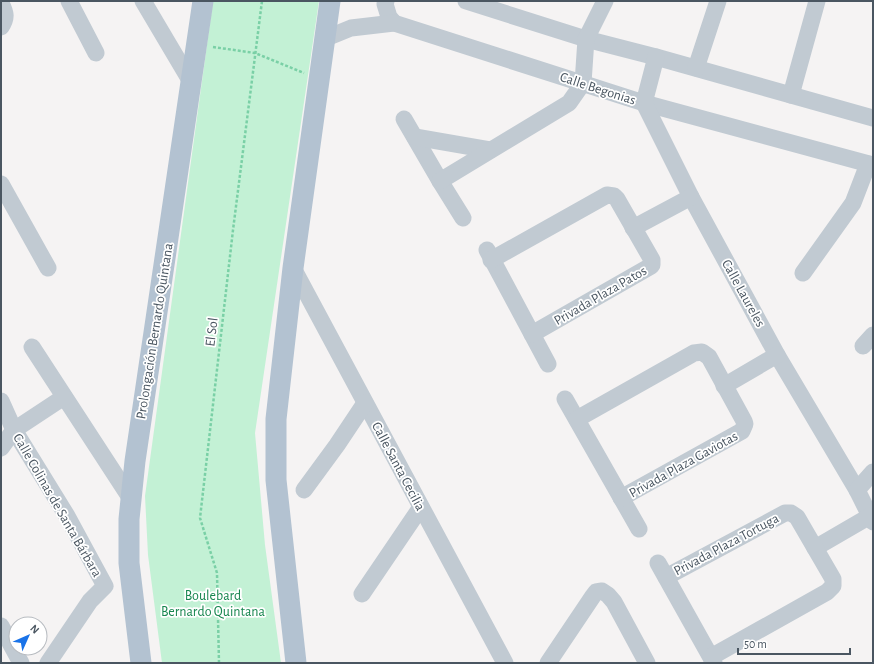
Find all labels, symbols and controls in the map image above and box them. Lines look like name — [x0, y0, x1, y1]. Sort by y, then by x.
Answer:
street label: Calle Begonias — [558, 70, 637, 108]
street label: Prolongación Bernardo Quintana — [134, 242, 176, 420]
street label: Calle Laureles — [719, 257, 767, 330]
street label: Privada Plaza Patos — [552, 264, 649, 328]
street label: El Sol — [203, 317, 221, 347]
street label: Calle Santa Cecilia — [369, 420, 428, 514]
street label: Privada Plaza Gaviotas — [627, 429, 740, 501]
street label: Calle Colinas de Santa Bárbara — [10, 431, 104, 580]
street label: Privada Plaza Tortuga — [672, 511, 782, 578]
park label: Boulebard Bernardo Quintana — [161, 589, 266, 619]
north arrow — [8, 616, 48, 656]
text: N — [28, 623, 41, 636]
scale bar — [738, 630, 850, 656]
text: 50 m — [744, 638, 767, 650]

